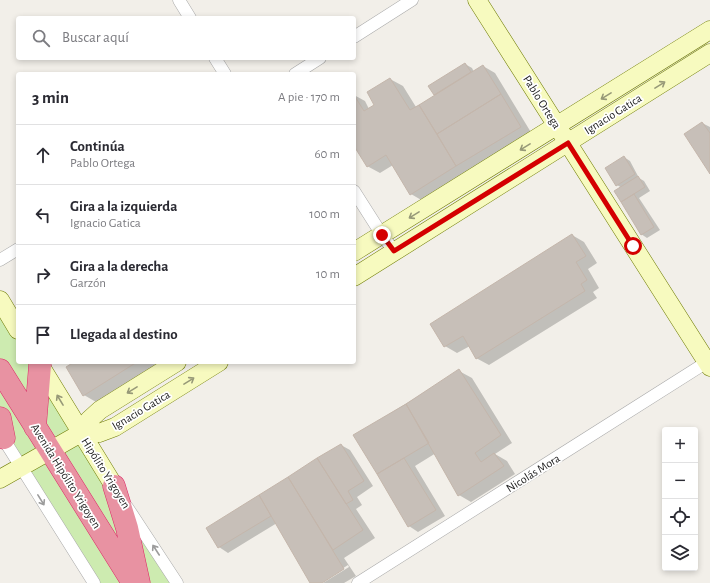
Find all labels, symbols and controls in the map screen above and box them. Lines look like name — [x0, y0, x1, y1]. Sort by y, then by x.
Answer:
search box — [16, 16, 356, 60]
icon: search — [30, 27, 52, 49]
text: Buscar aquí — [62, 30, 129, 45]
street label: Pablo Ortega — [521, 73, 563, 131]
one-way arrow — [654, 81, 665, 89]
text: 3 min — [32, 89, 69, 106]
text: A pie · 170 m — [278, 91, 340, 104]
street label: Ignacio Gatica — [582, 91, 644, 136]
one-way arrow — [600, 93, 612, 101]
text: Continúa — [70, 139, 125, 154]
icon: ahead — [32, 144, 54, 166]
one-way arrow — [519, 144, 531, 152]
text: 60 m — [314, 148, 340, 161]
text: Pablo Ortega — [70, 157, 135, 170]
text: Gira a la izquierda — [70, 199, 177, 214]
icon: left — [32, 204, 54, 226]
text: 100 m — [309, 208, 340, 221]
one-way arrow — [408, 212, 420, 220]
text: Ignacio Gatica — [70, 217, 141, 230]
route end — [373, 226, 391, 244]
route start — [624, 237, 642, 255]
text: Gira a la derecha — [70, 259, 169, 274]
icon: right — [32, 264, 54, 286]
text: 10 m — [316, 268, 340, 281]
text: Garzón — [70, 277, 106, 290]
icon: arrive — [32, 324, 54, 346]
text: Llegada al destino — [70, 327, 178, 342]
one-way arrow — [183, 376, 195, 384]
one-way arrow — [127, 386, 138, 394]
street label: Ignacio Gatica — [110, 388, 172, 432]
one-way arrow — [56, 394, 64, 406]
street label: Avenida Hipólito Yrigoyen — [28, 421, 103, 531]
map controls — [662, 427, 698, 571]
button: + — [662, 427, 698, 463]
street label: Hipólito Yrigoyen — [79, 435, 133, 511]
street label: Nicolás Mora — [504, 452, 562, 494]
button: − — [662, 463, 698, 499]
one-way arrow — [38, 494, 46, 506]
button: locate — [662, 499, 698, 535]
button: layers — [662, 535, 698, 571]
one-way arrow — [151, 545, 160, 556]

